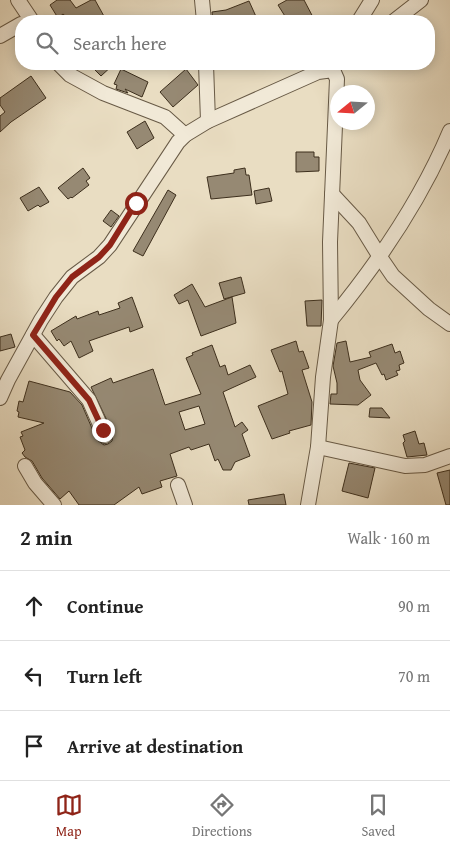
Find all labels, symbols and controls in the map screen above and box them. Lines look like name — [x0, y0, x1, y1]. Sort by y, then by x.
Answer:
search box — [15, 15, 435, 70]
icon: search — [33, 29, 61, 57]
text: Search here — [73, 29, 167, 57]
north arrow — [330, 85, 375, 130]
route start — [125, 192, 148, 215]
route end — [92, 419, 115, 442]
text: 2 min — [20, 522, 72, 553]
text: Walk · 160 m — [347, 526, 430, 550]
icon: ahead — [20, 592, 48, 620]
text: Continue — [67, 592, 144, 620]
text: 90 m — [398, 594, 430, 618]
icon: left — [20, 662, 48, 690]
text: Turn left — [67, 662, 142, 690]
text: 70 m — [398, 664, 430, 688]
icon: arrive — [20, 732, 48, 760]
text: Arrive at destination — [67, 732, 243, 760]
tab: Map — [55, 791, 83, 841]
tab: Directions — [192, 791, 252, 841]
tab: Saved — [361, 791, 395, 841]

